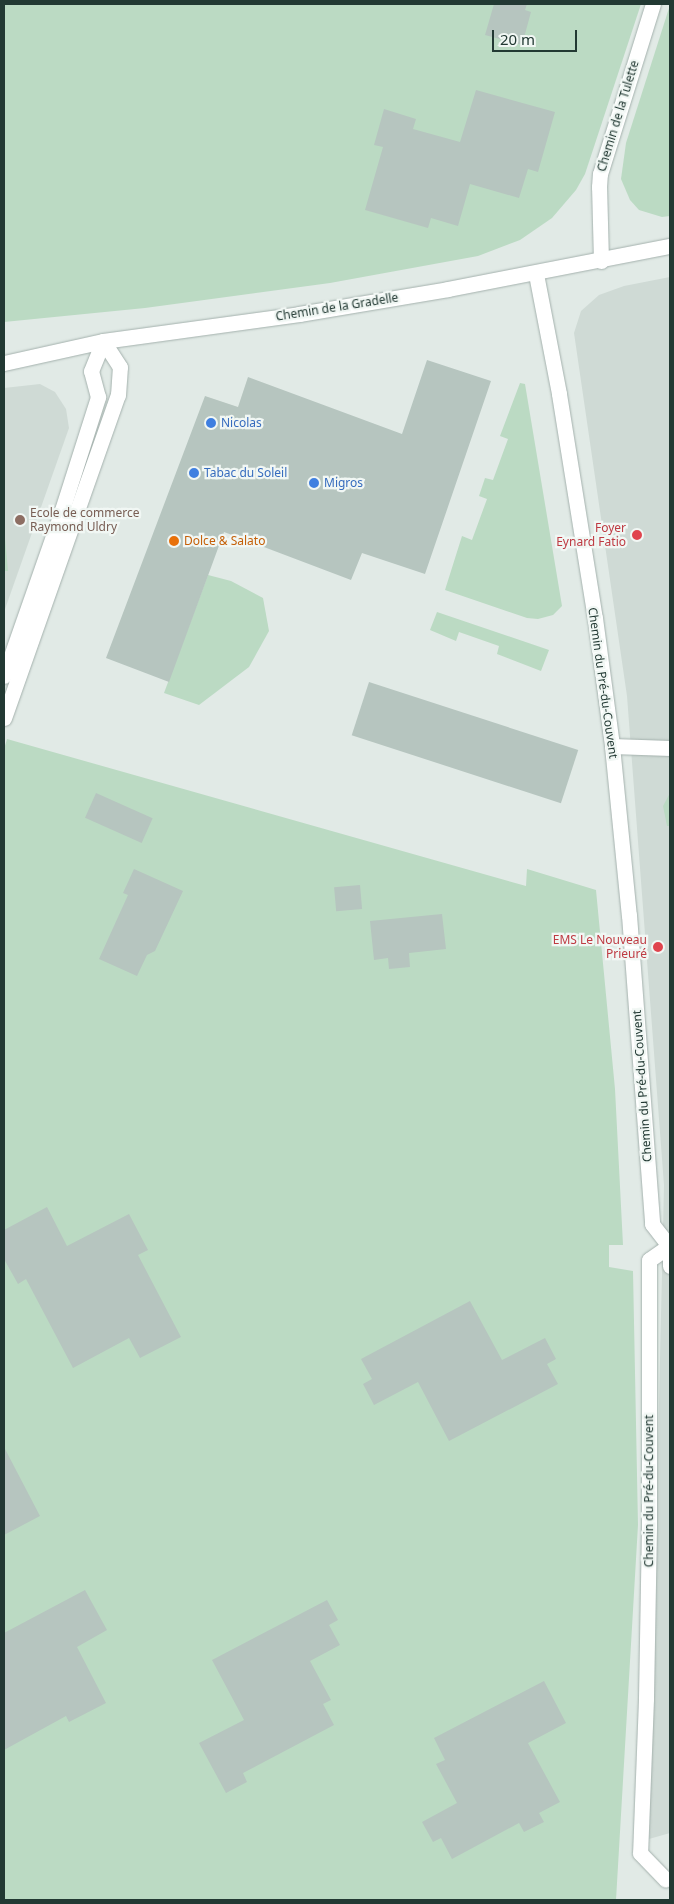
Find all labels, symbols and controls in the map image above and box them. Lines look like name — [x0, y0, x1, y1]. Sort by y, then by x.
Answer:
scale bar — [494, 20, 579, 52]
text: 20 m — [500, 29, 535, 49]
street label: Chemin de la Tulette — [594, 59, 642, 173]
street label: Chemin de la Gradelle — [275, 290, 399, 324]
place label: Nicolas — [221, 416, 262, 430]
marker: Nicolas — [205, 417, 217, 429]
place label: Tabac du Soleil — [204, 466, 287, 480]
marker: Tabac du Soleil — [188, 467, 200, 479]
place label: Migros — [324, 476, 363, 490]
marker: Migros — [308, 477, 320, 489]
place label: Ecole de commerce Raymond Uldry — [30, 506, 139, 534]
marker: Ecole de commerce Raymond Uldry — [14, 514, 26, 526]
place label: Foyer Eynard Fatio — [556, 521, 626, 549]
marker: Foyer Eynard Fatio — [630, 528, 644, 542]
place label: Dolce & Salato — [184, 534, 265, 548]
marker: Dolce & Salato — [168, 535, 180, 547]
street label: Chemin du Pré-du-Couvent — [585, 606, 621, 760]
place label: EMS Le Nouveau Prieuré — [553, 933, 647, 961]
marker: EMS Le Nouveau Prieuré — [651, 940, 665, 954]
street label: Chemin du Pré-du-Couvent — [629, 1009, 655, 1163]
street label: Chemin du Pré-du-Couvent — [642, 1415, 656, 1567]

